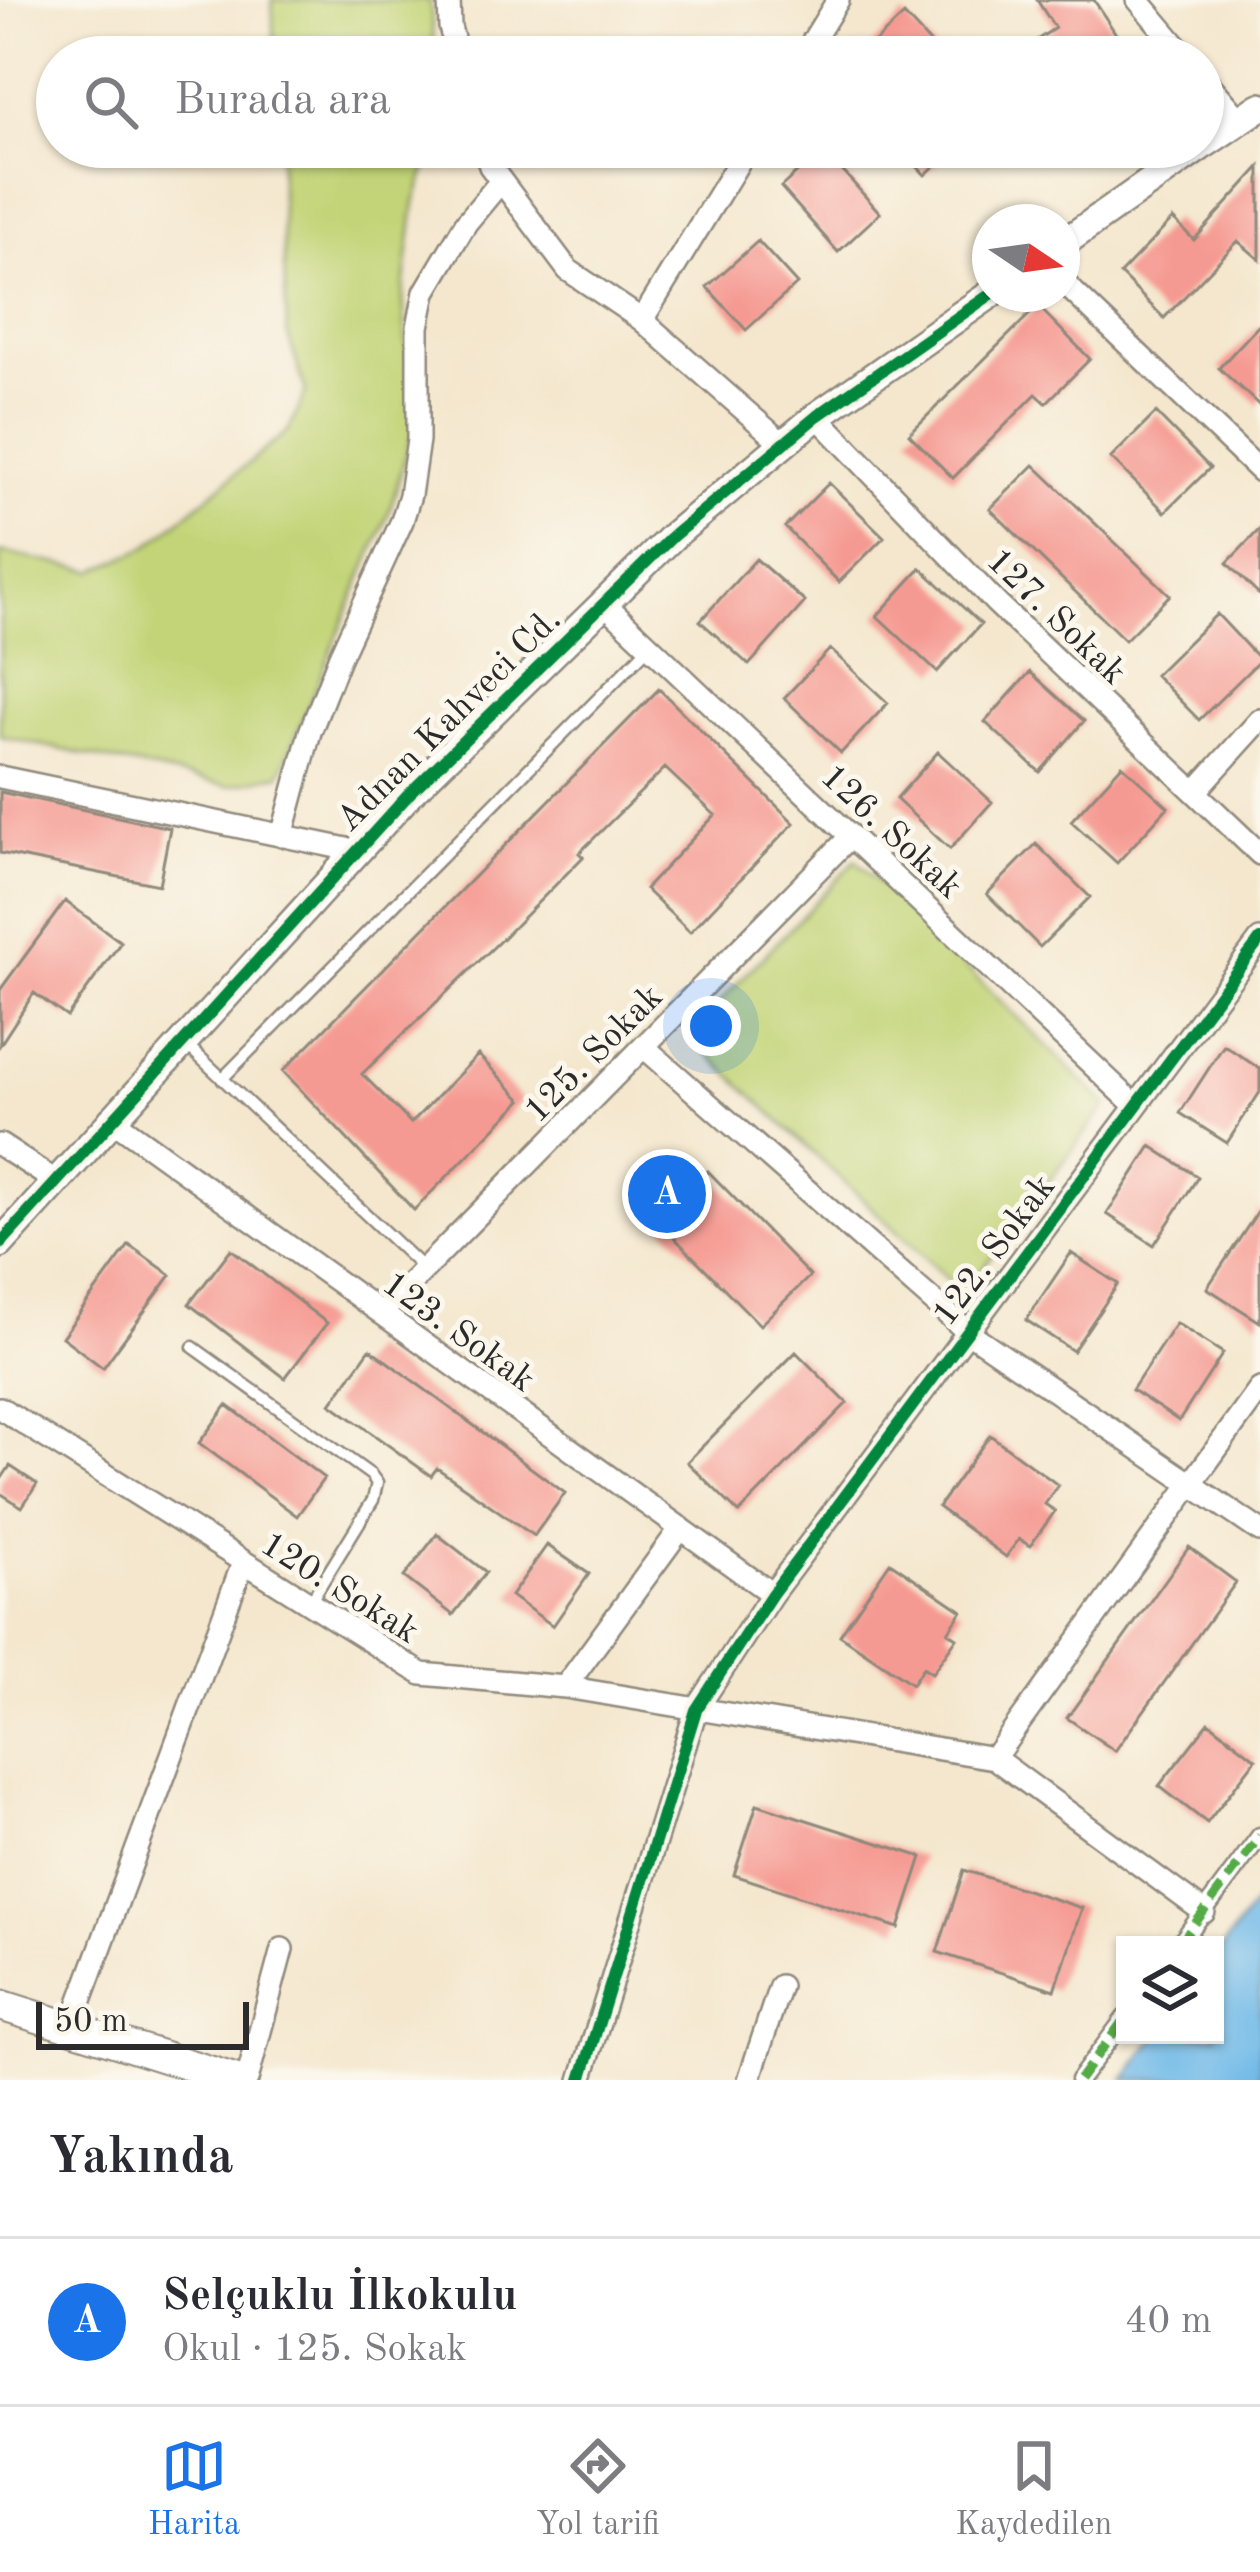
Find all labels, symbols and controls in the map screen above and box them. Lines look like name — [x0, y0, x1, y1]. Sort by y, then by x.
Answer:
search box — [36, 36, 1224, 168]
icon: search — [78, 69, 144, 135]
text: Burada ara — [174, 79, 391, 124]
north arrow — [972, 204, 1080, 312]
street label: 127. Sokak — [979, 543, 1132, 693]
street label: Adnan Kahveci Cd. — [331, 602, 569, 840]
street label: 126. Sokak — [813, 759, 968, 907]
street label: 125. Sokak — [519, 979, 671, 1131]
your location — [681, 996, 741, 1056]
pin: A — [628, 1149, 706, 1239]
street label: 122. Sokak — [927, 1169, 1063, 1333]
street label: 123. Sokak — [375, 1266, 540, 1400]
street label: 120. Sokak — [254, 1527, 424, 1652]
map controls — [1116, 1936, 1224, 2044]
button: layers — [1116, 1936, 1224, 2044]
scale bar — [36, 1996, 249, 2049]
text: 50 m — [54, 2006, 128, 2039]
text: Yakında — [48, 2133, 234, 2184]
text: Selçuklu İlkokulu — [162, 2275, 517, 2320]
text: A — [72, 2302, 102, 2341]
text: 40 m — [1125, 2302, 1212, 2341]
text: Okul · 125. Sokak — [162, 2330, 467, 2369]
tab: Harita — [148, 2433, 240, 2546]
tab: Yol tarifi — [536, 2433, 660, 2546]
tab: Kaydedilen — [955, 2433, 1112, 2546]

